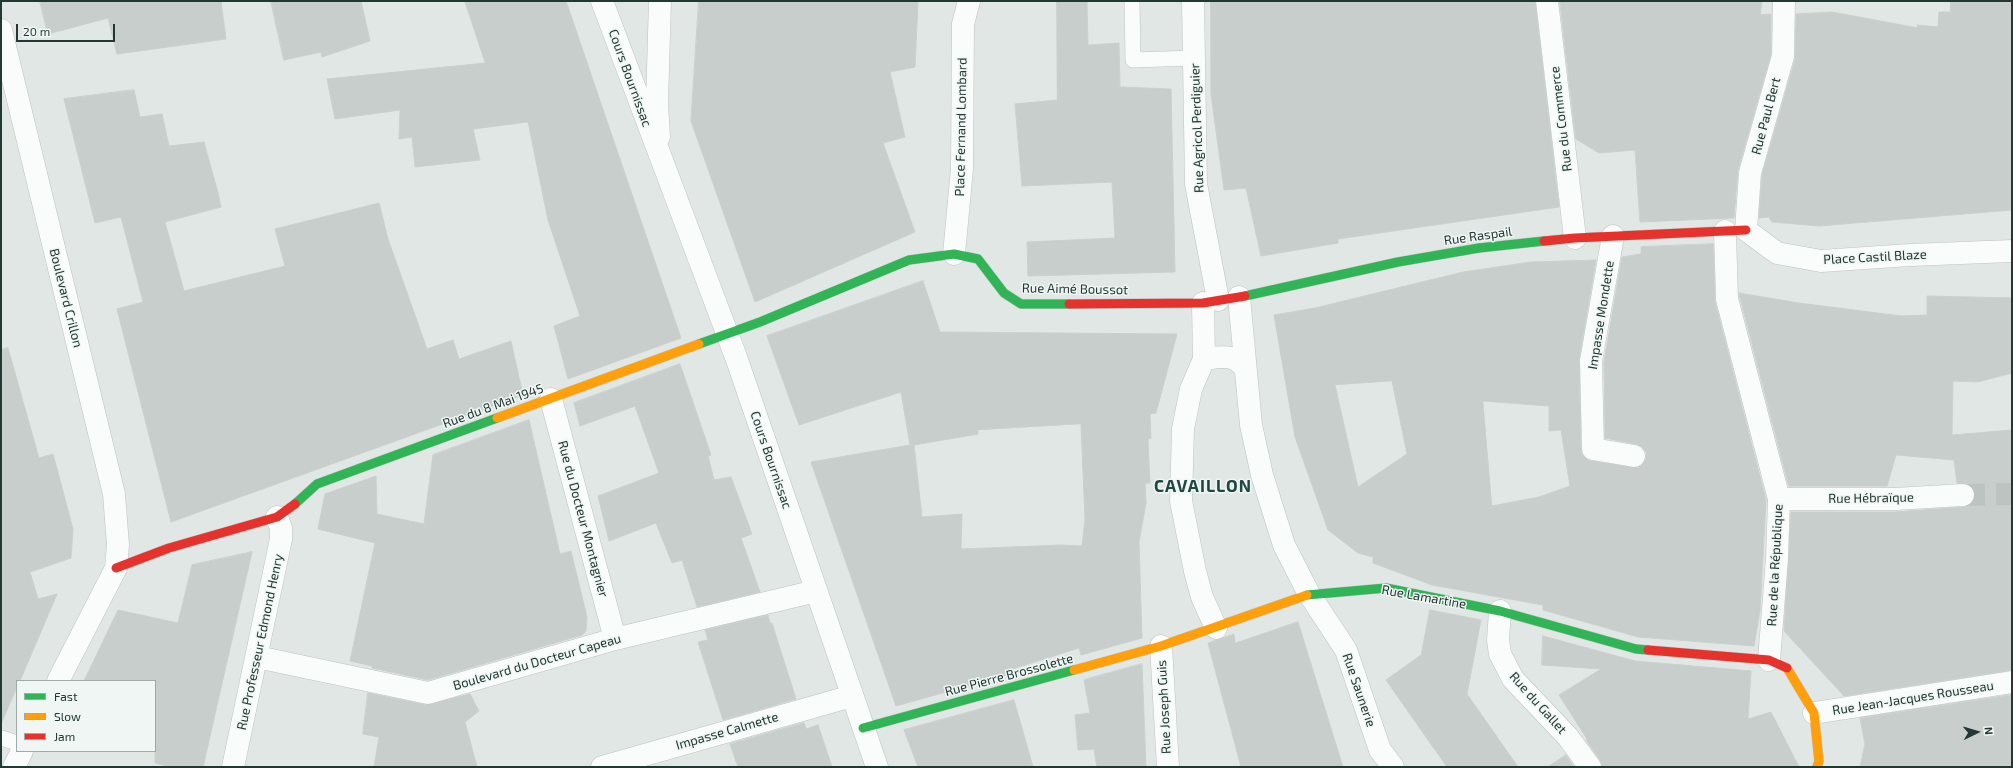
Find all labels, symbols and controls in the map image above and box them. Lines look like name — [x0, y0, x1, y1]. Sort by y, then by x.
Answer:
scale bar — [18, 16, 117, 42]
text: 20 m — [23, 24, 50, 38]
street label: Cours Bournissac — [605, 27, 655, 129]
street label: Place Fernand Lombard — [952, 57, 970, 197]
street label: Rue Agricol Perdiguier — [1187, 63, 1207, 193]
street label: Rue du Commerce — [1547, 65, 1575, 173]
street label: Rue Paul Bert — [1748, 76, 1784, 156]
street label: Rue Raspail — [1443, 223, 1513, 249]
street label: Boulevard Crillon — [46, 247, 86, 349]
street label: Place Castil Blaze — [1823, 247, 1927, 267]
street label: Impasse Mondette — [1585, 259, 1617, 371]
street label: Rue Aimé Boussot — [1022, 280, 1128, 298]
street label: Rue du 8 Mai 1945 — [440, 381, 546, 431]
street label: Cours Bournissac — [747, 409, 795, 511]
street label: Rue du Docteur Montagnier — [555, 439, 611, 599]
district label: CAVAILLON — [1154, 476, 1252, 496]
street label: Rue Hébraïque — [1828, 489, 1914, 507]
street label: Rue de la République — [1764, 503, 1786, 627]
street label: Rue Professeur Edmond Henry — [234, 553, 286, 731]
street label: Rue Lamartine — [1380, 582, 1468, 612]
street label: Boulevard du Docteur Capeau — [451, 630, 623, 694]
street label: Rue Pierre Brossolette — [943, 650, 1075, 700]
street label: Rue Saunerie — [1339, 651, 1379, 729]
street label: Rue Joseph Guis — [1154, 660, 1174, 754]
street label: Rue du Gallet — [1506, 669, 1570, 737]
street label: Rue Jean-Jacques Rousseau — [1831, 678, 1995, 718]
legend — [16, 680, 156, 752]
text: Fast — [54, 689, 77, 703]
text: Slow — [54, 709, 81, 723]
street label: Impasse Calmette — [674, 709, 780, 753]
north arrow — [1957, 712, 1997, 752]
text: N — [1983, 726, 1996, 735]
text: Jam — [54, 729, 75, 743]

